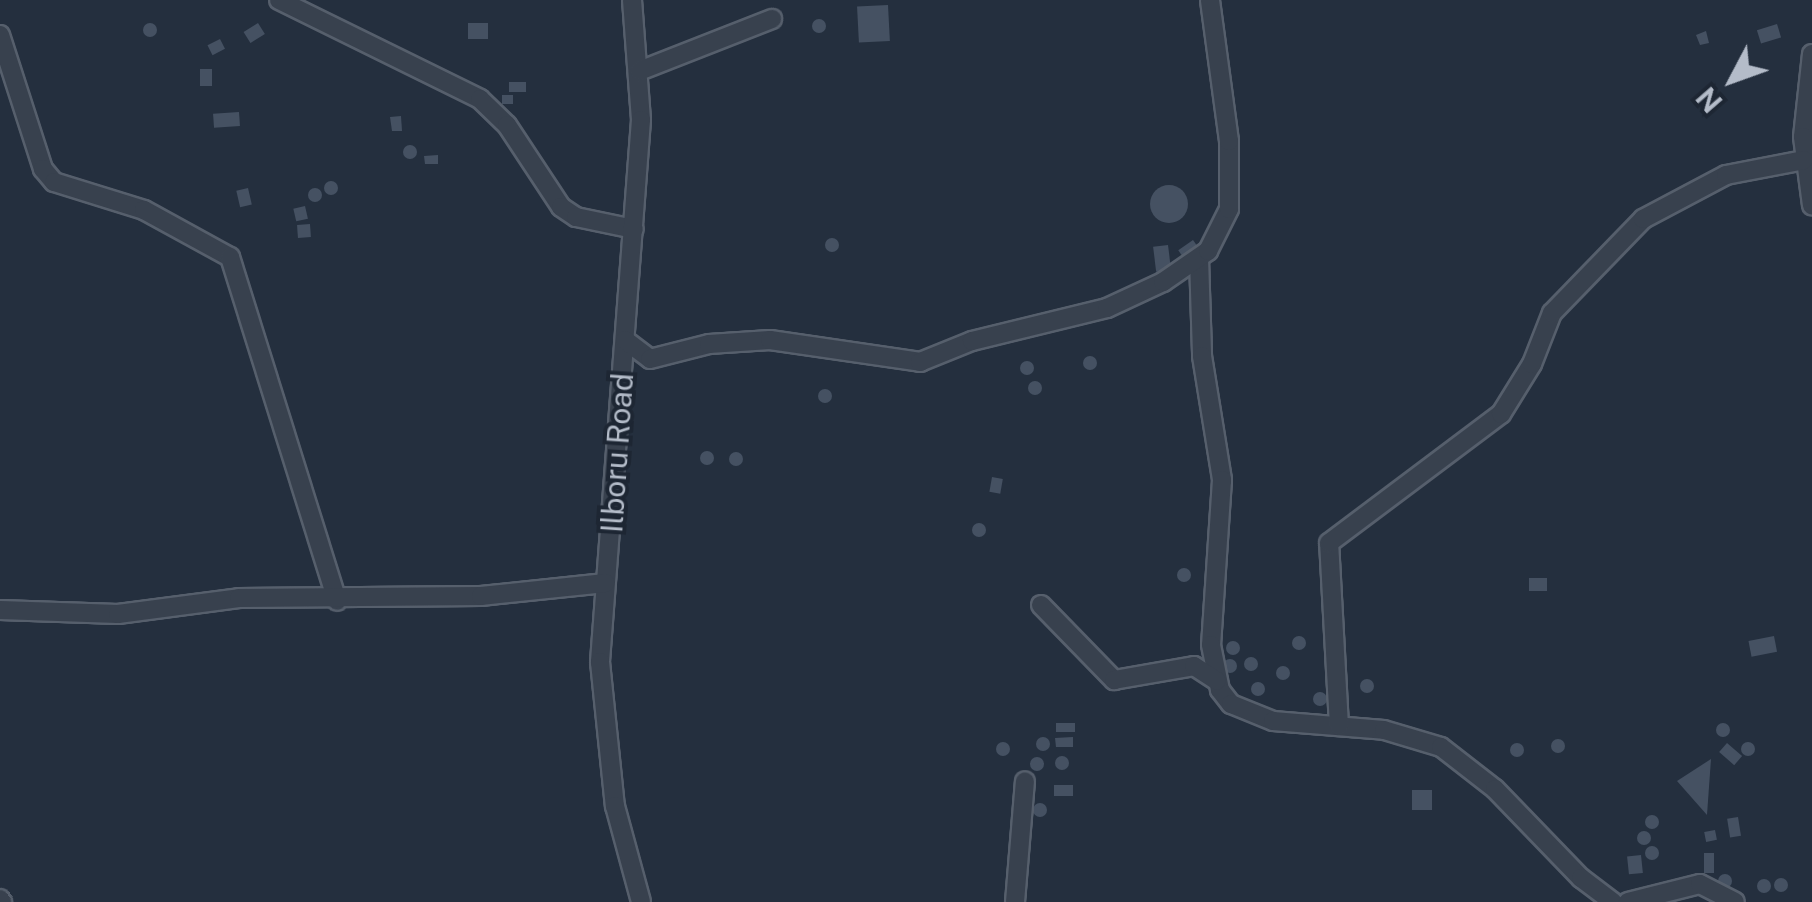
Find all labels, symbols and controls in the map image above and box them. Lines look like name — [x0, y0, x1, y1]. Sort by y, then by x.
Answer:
north arrow — [1682, 30, 1782, 130]
text: N — [1689, 81, 1729, 119]
street label: Ilboru Road — [593, 372, 641, 534]

